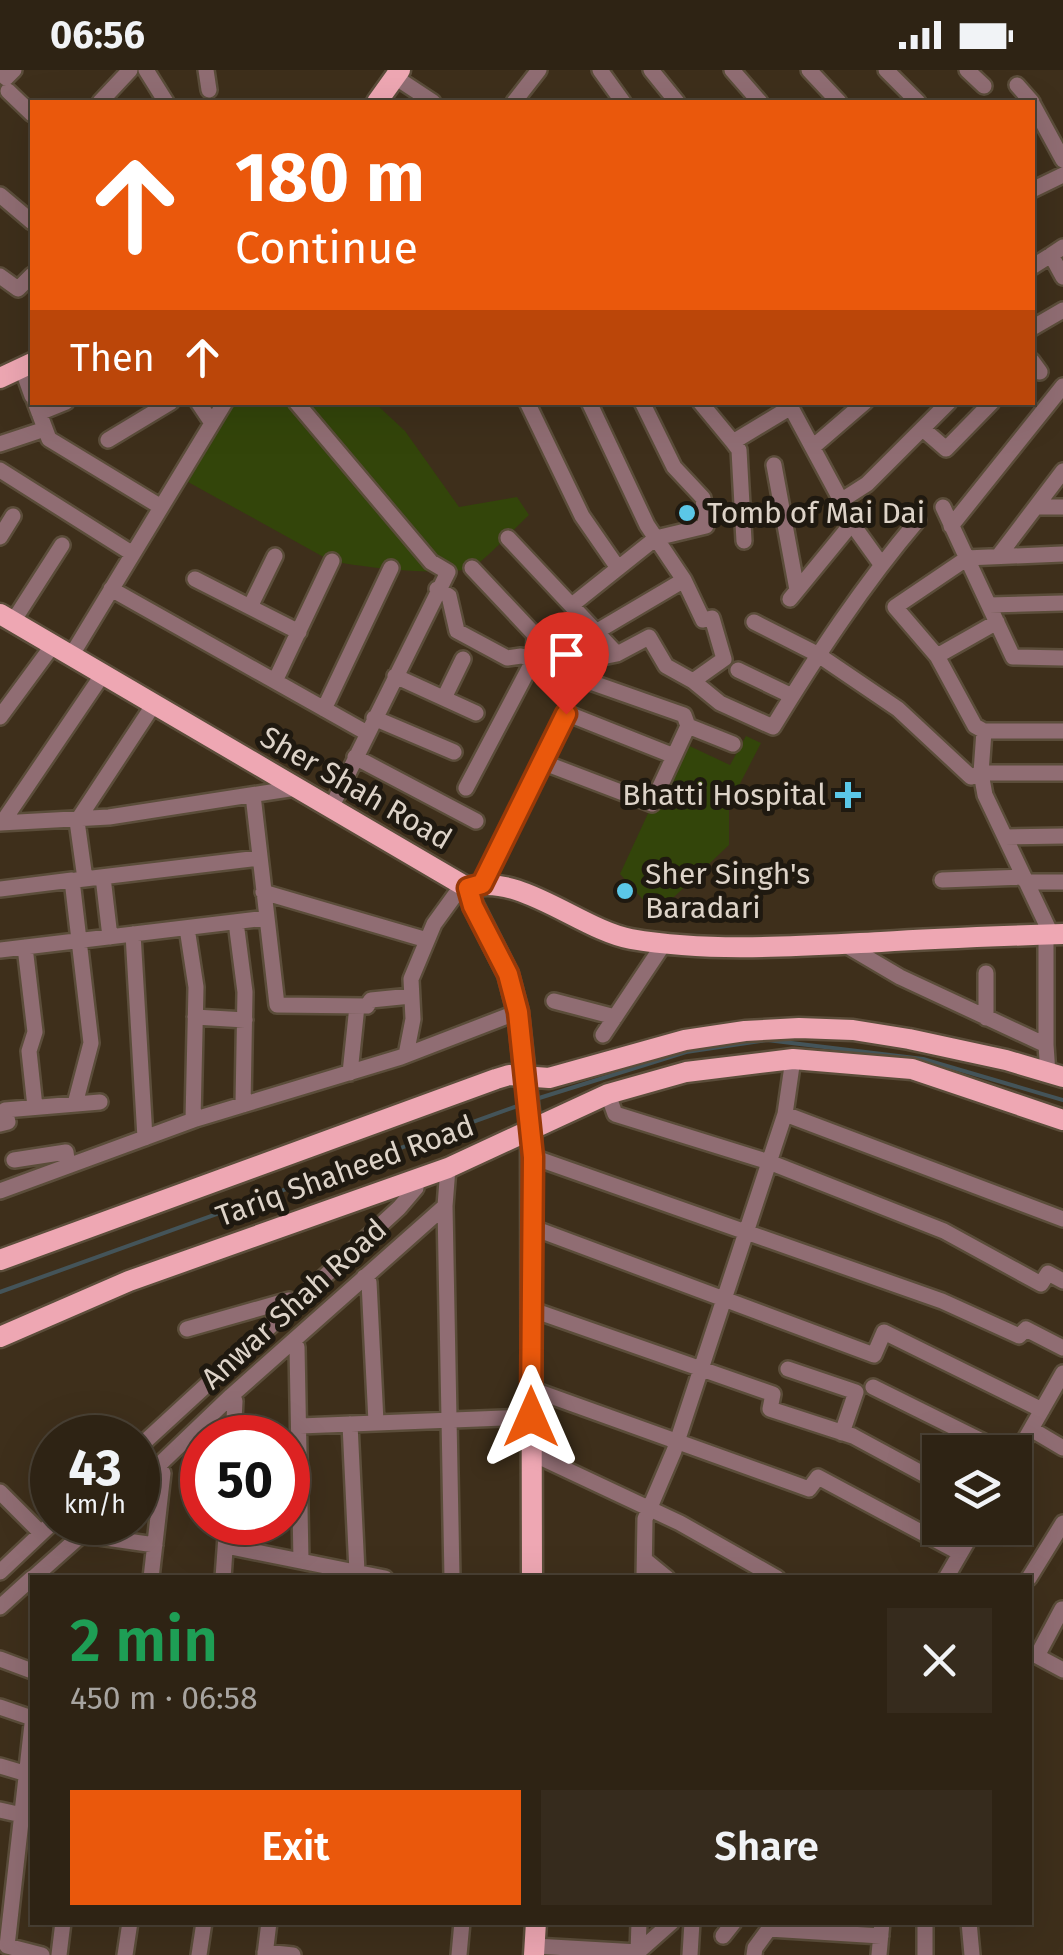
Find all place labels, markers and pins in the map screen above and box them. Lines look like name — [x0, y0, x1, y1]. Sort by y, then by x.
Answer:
place label: Tomb of Mai Dai — [707, 495, 925, 531]
marker: Tomb of Mai Dai — [676, 502, 698, 524]
pin — [524, 612, 609, 715]
place label: Bhatti Hospital — [622, 777, 826, 813]
marker: Bhatti Hospital — [835, 782, 861, 808]
place label: Sher Singh's Baradari — [645, 856, 810, 926]
marker: Sher Singh's Baradari — [614, 880, 636, 902]

